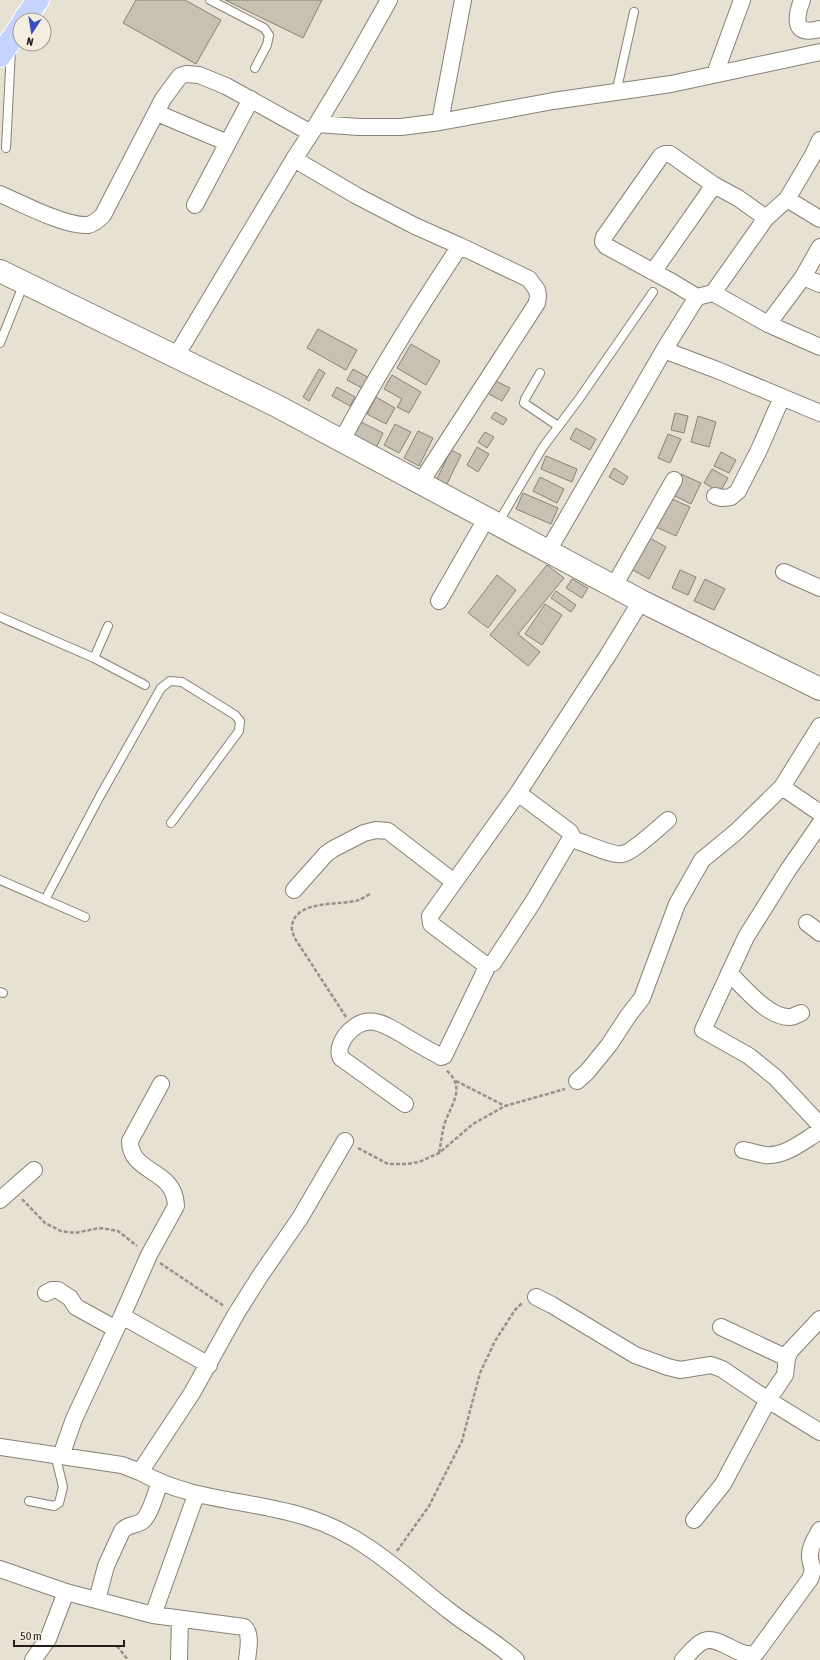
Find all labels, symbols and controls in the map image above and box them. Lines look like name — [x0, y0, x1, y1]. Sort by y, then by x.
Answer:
north arrow — [12, 12, 52, 52]
text: N — [25, 35, 34, 48]
scale bar — [14, 1622, 124, 1648]
text: 50 m — [20, 1629, 42, 1643]

